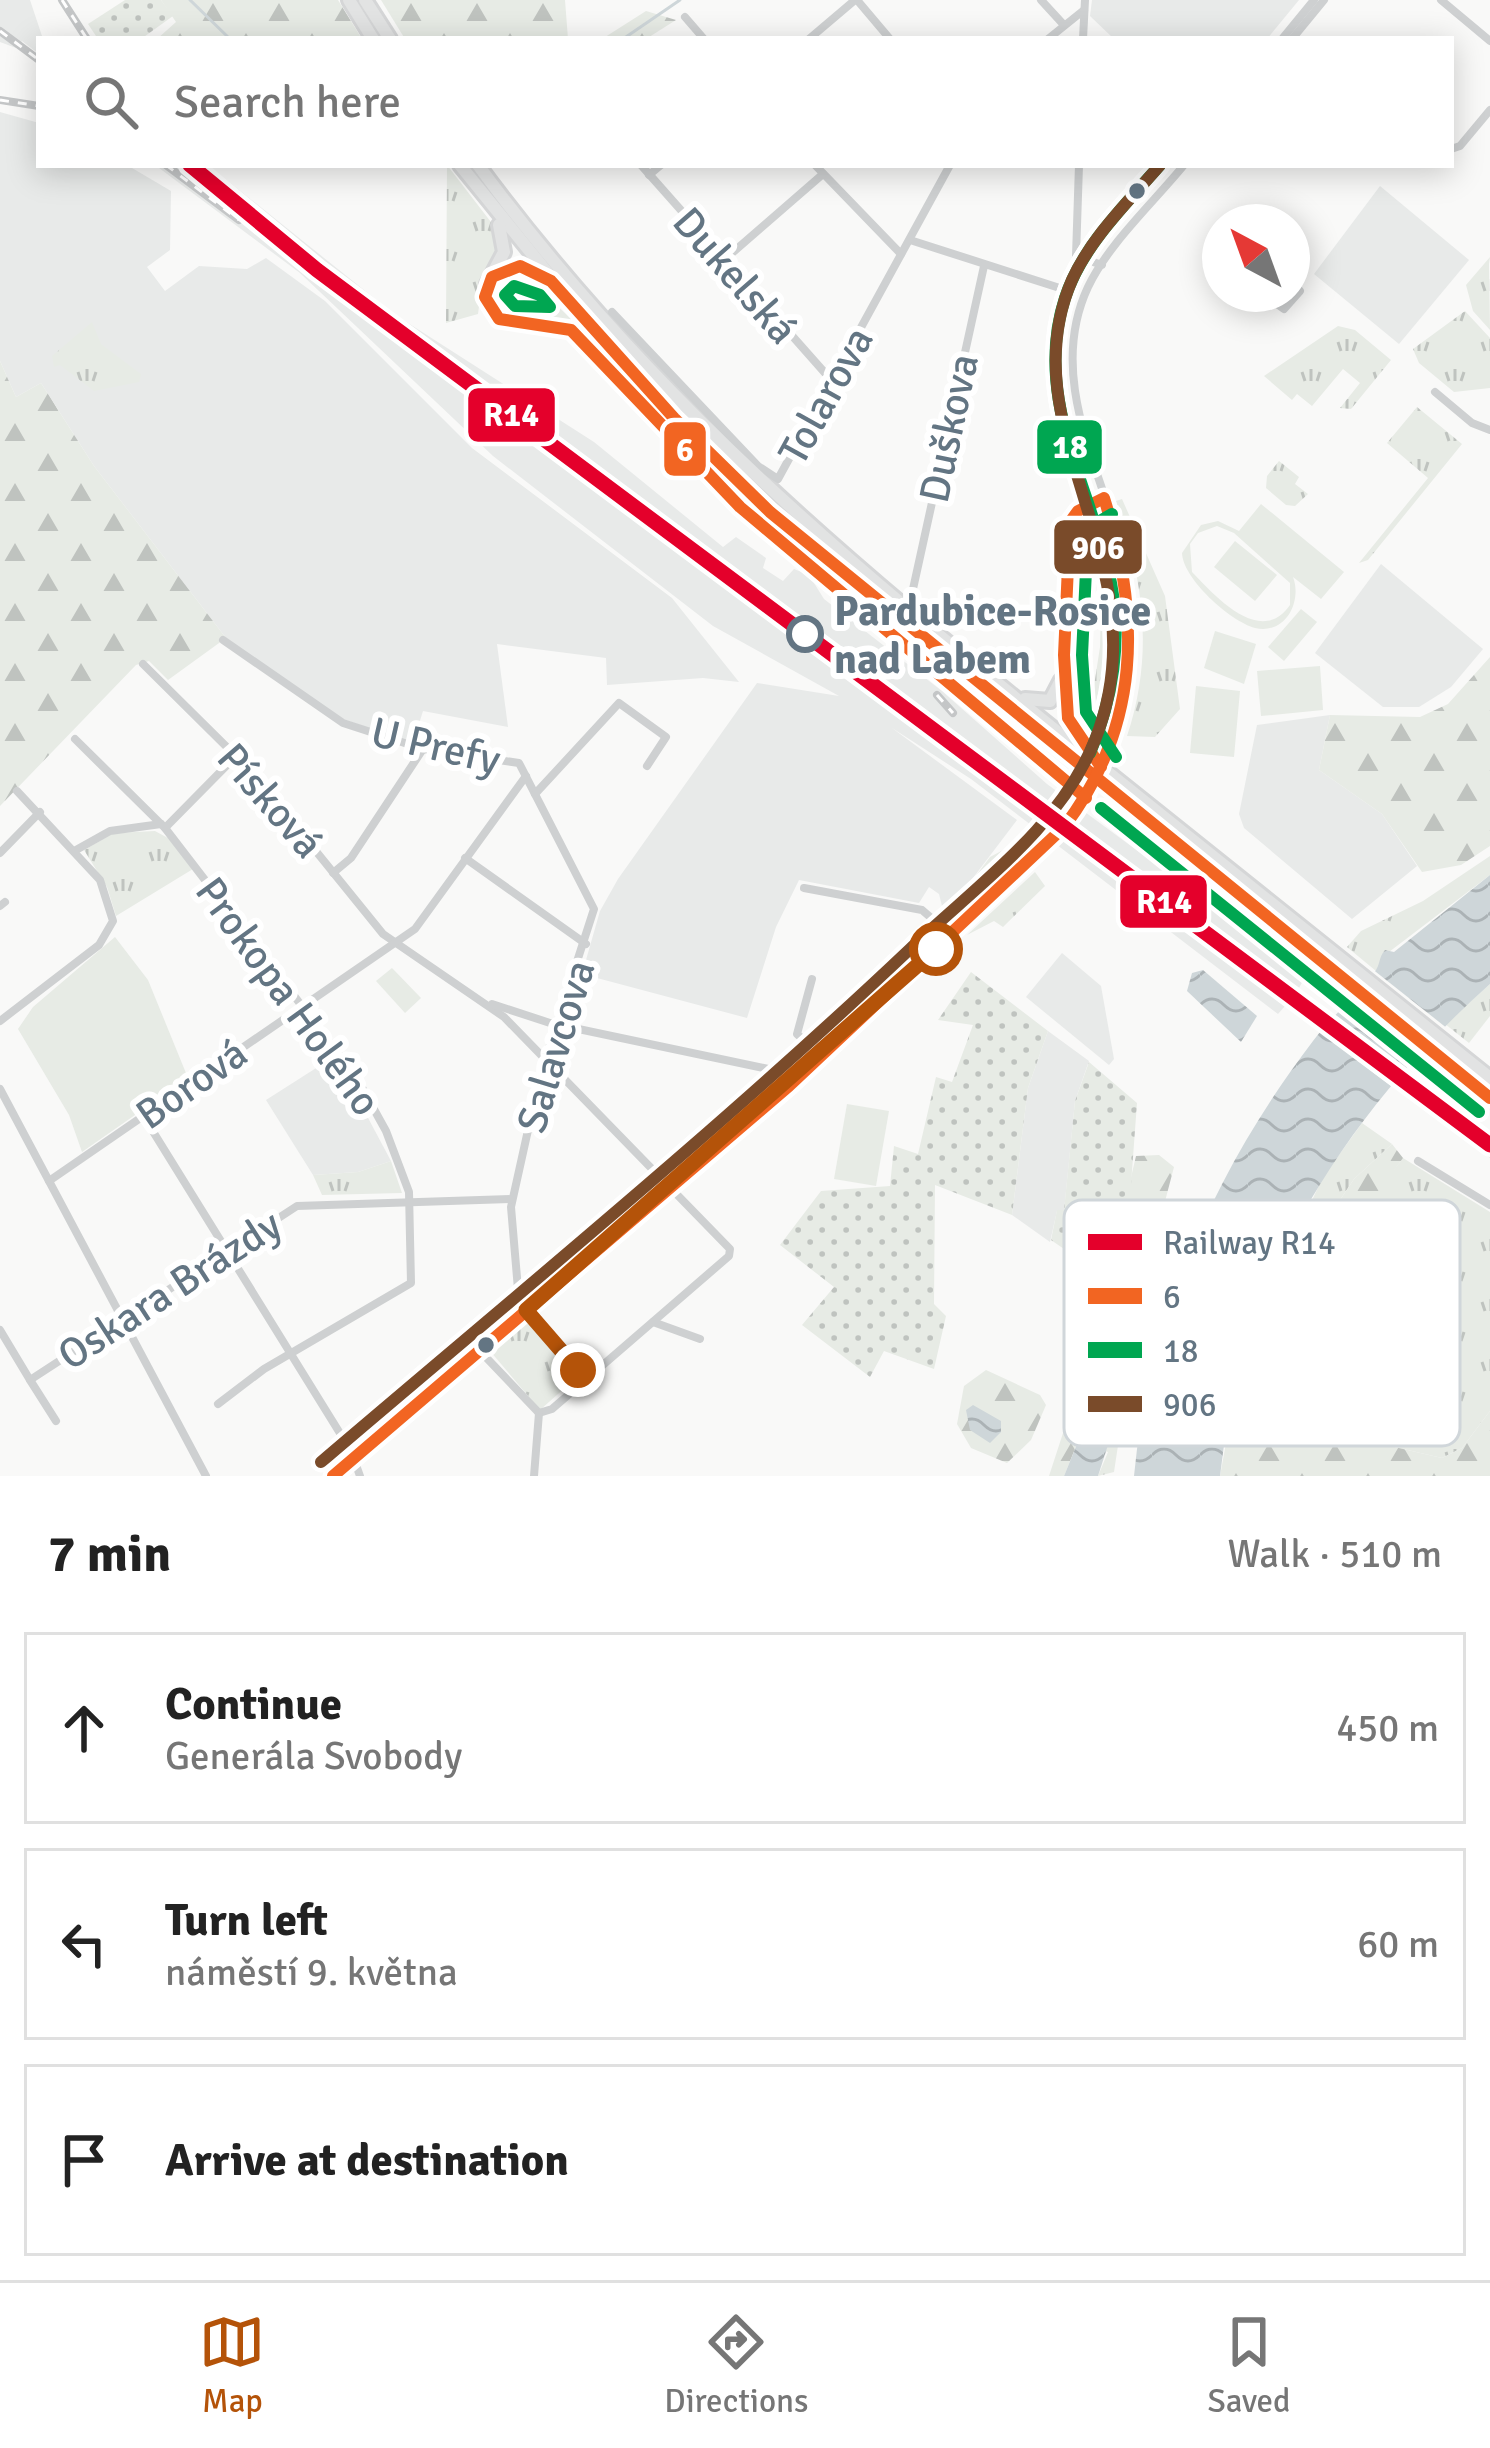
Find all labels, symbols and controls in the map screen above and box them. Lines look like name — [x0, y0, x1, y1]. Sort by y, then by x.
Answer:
search box — [36, 36, 1454, 168]
icon: search — [78, 69, 144, 135]
text: Search here — [174, 75, 401, 130]
unlabelled marker — [1126, 180, 1148, 202]
street label: Dukelská — [662, 197, 808, 355]
north arrow — [1202, 204, 1310, 312]
street label: Tolarova — [768, 318, 885, 473]
street label: Duškova — [909, 349, 990, 507]
line badge: R14 — [466, 386, 557, 444]
text: R14 — [483, 395, 539, 436]
line badge: 18 — [1035, 418, 1104, 476]
line badge: 6 — [662, 420, 708, 478]
text: 18 — [1052, 427, 1088, 468]
text: 6 — [676, 430, 694, 471]
line badge: 906 — [1052, 518, 1144, 576]
text: 906 — [1071, 528, 1125, 569]
place label: Pardubice-Rosice nad Labem — [834, 586, 1151, 685]
marker: Pardubice-Rosice nad Labem — [788, 617, 822, 651]
street label: U Prefy — [366, 707, 506, 786]
street label: Písková — [206, 733, 334, 869]
street label: Prokopa Holého — [184, 868, 391, 1126]
line badge: R14 — [1118, 873, 1209, 930]
text: R14 — [1136, 882, 1192, 923]
route start — [909, 922, 963, 976]
street label: Salavcova — [506, 954, 607, 1139]
street label: Borová — [127, 1028, 257, 1141]
street label: Oskara Brázdy — [49, 1199, 291, 1381]
legend — [1064, 1200, 1460, 1446]
text: Railway R14 — [1163, 1223, 1336, 1264]
text: 6 — [1163, 1277, 1181, 1318]
text: 18 — [1163, 1331, 1199, 1372]
unlabelled marker — [475, 1334, 497, 1356]
route end — [551, 1343, 605, 1397]
text: 906 — [1163, 1385, 1216, 1426]
text: 7 min — [48, 1523, 171, 1586]
text: Walk · 510 m — [1228, 1530, 1442, 1578]
text: Continue — [165, 1677, 342, 1732]
icon: ahead — [51, 1695, 117, 1761]
text: 450 m — [1336, 1704, 1439, 1752]
text: Generála Svobody — [165, 1732, 462, 1780]
text: Turn left — [165, 1893, 328, 1948]
icon: left — [51, 1911, 117, 1977]
text: 60 m — [1357, 1920, 1439, 1968]
text: náměstí 9. května — [165, 1948, 458, 1996]
icon: arrive — [51, 2127, 117, 2193]
text: Arrive at destination — [165, 2133, 569, 2188]
tab: Map — [199, 2309, 265, 2422]
tab: Directions — [664, 2309, 809, 2422]
tab: Saved — [1207, 2309, 1291, 2422]

